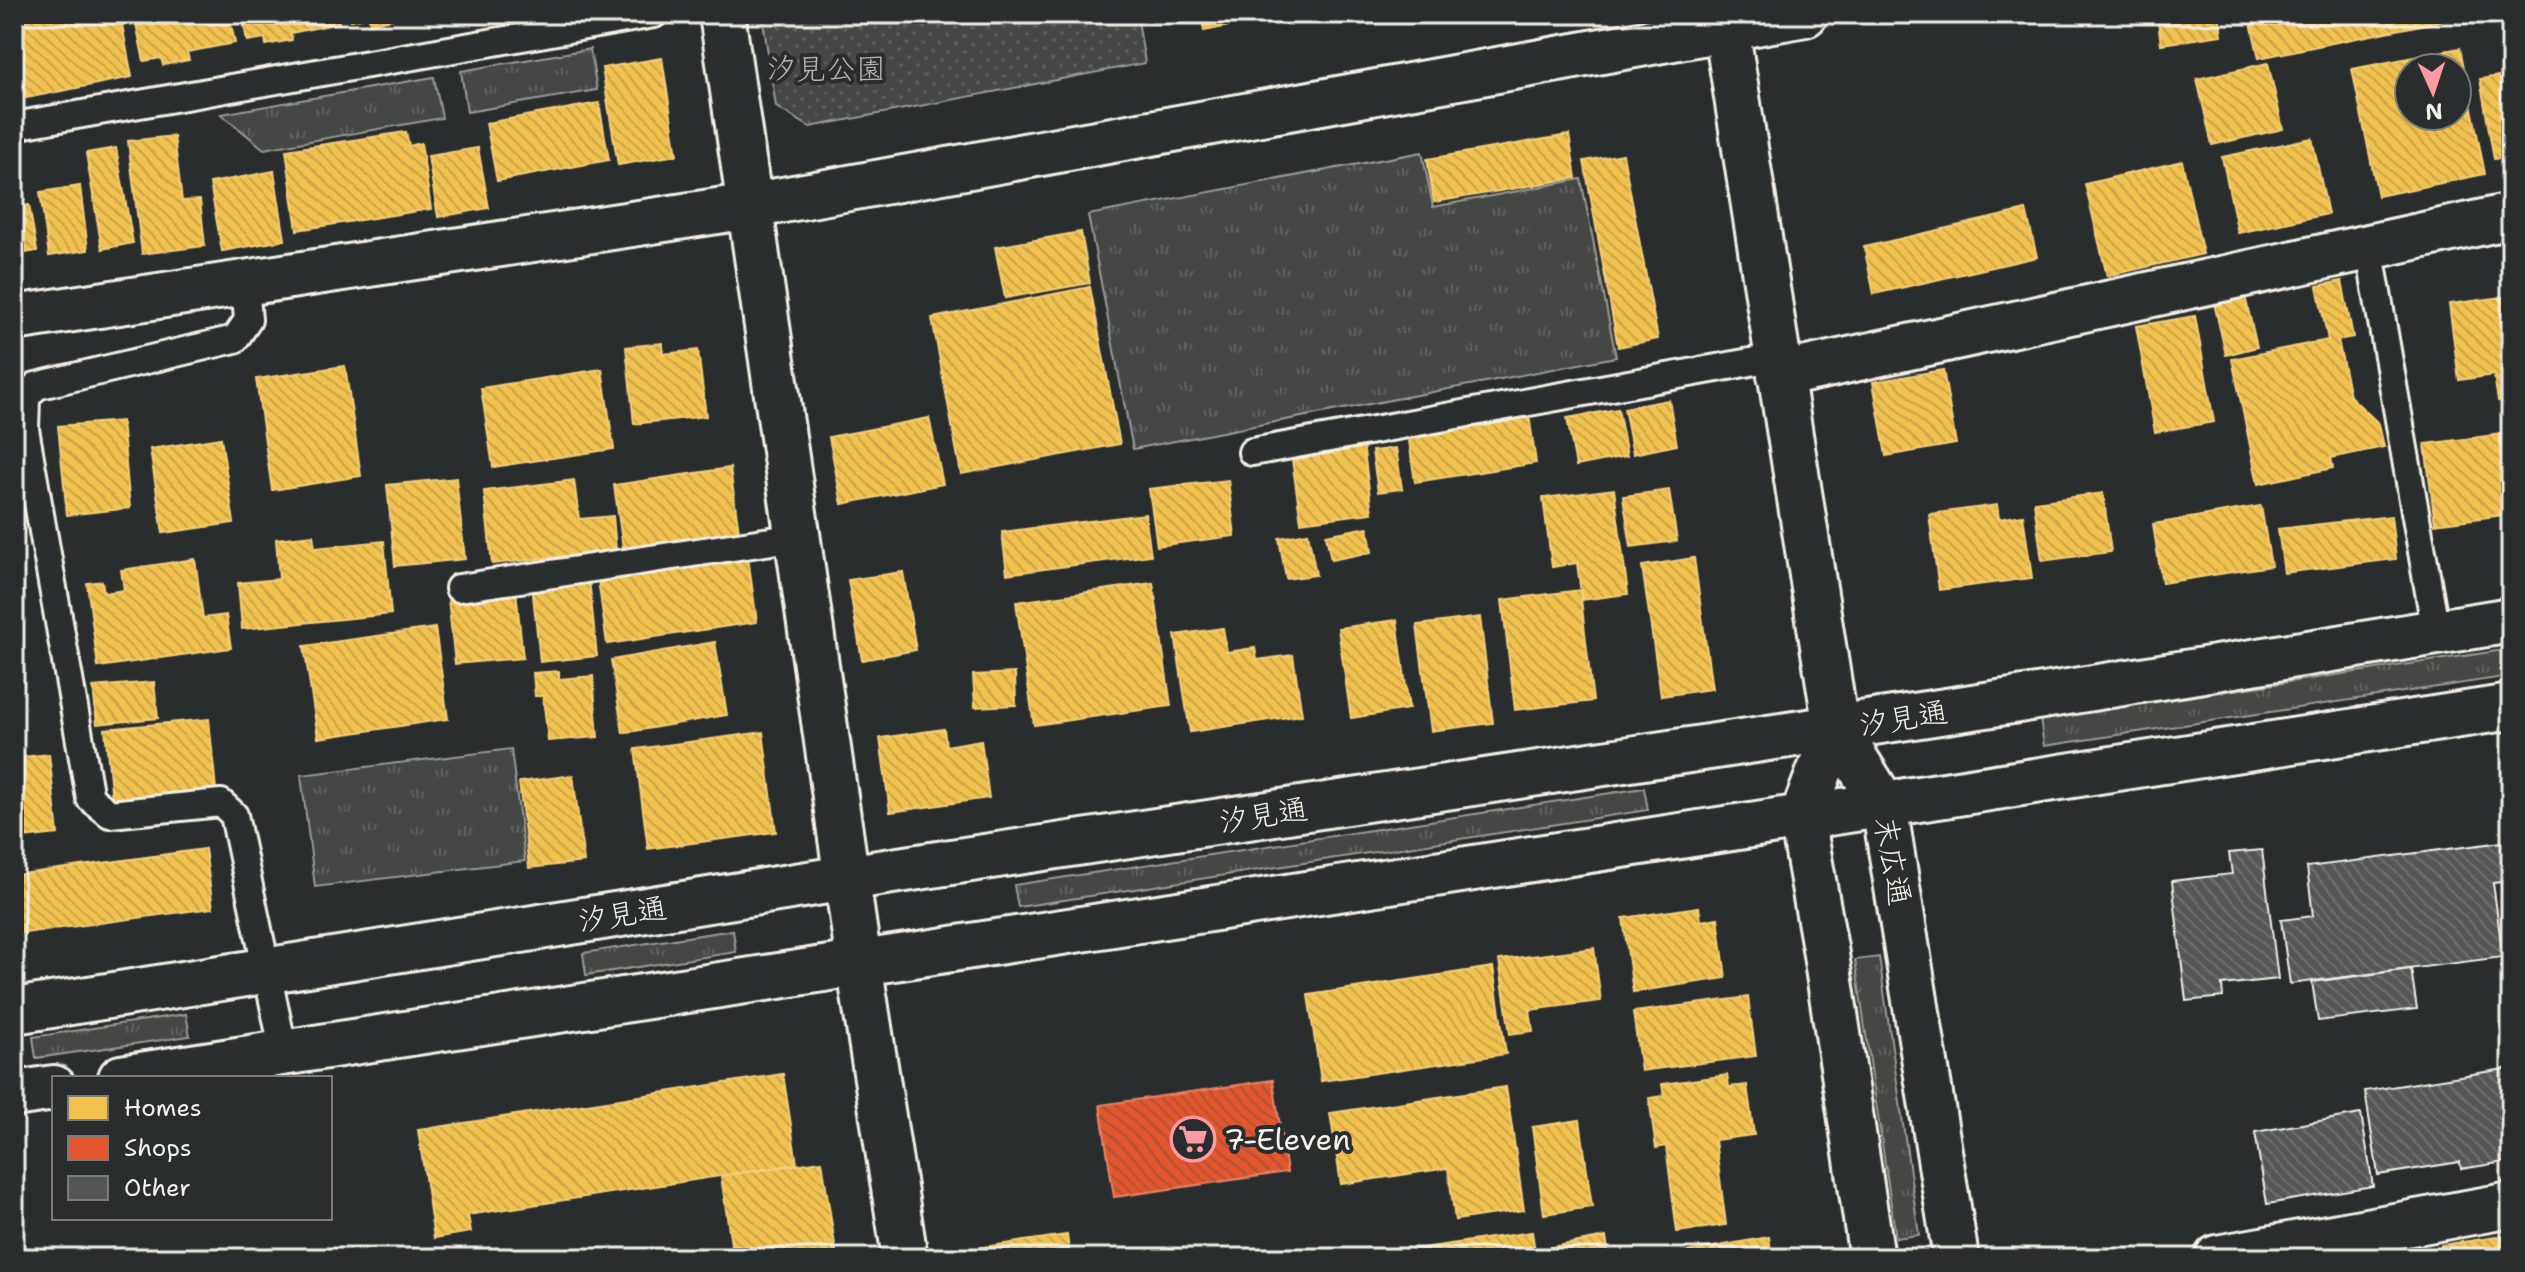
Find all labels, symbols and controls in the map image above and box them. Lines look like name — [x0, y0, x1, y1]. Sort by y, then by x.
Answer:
park label: 汐見公園 — [766, 48, 886, 89]
north arrow — [2393, 52, 2473, 132]
text: N — [2425, 97, 2443, 126]
street label: 汐見通 — [1855, 691, 1951, 745]
street label: 汐見通 — [1215, 788, 1311, 842]
street label: 末広通 — [1865, 813, 1921, 909]
street label: 汐見通 — [574, 887, 670, 941]
legend — [52, 1076, 332, 1220]
text: Homes — [124, 1092, 202, 1124]
supermarket icon: 7-Eleven — [1169, 1115, 1217, 1163]
place label: 7-Eleven — [1224, 1119, 1351, 1160]
text: Shops — [124, 1132, 192, 1164]
text: Other — [124, 1172, 191, 1204]

